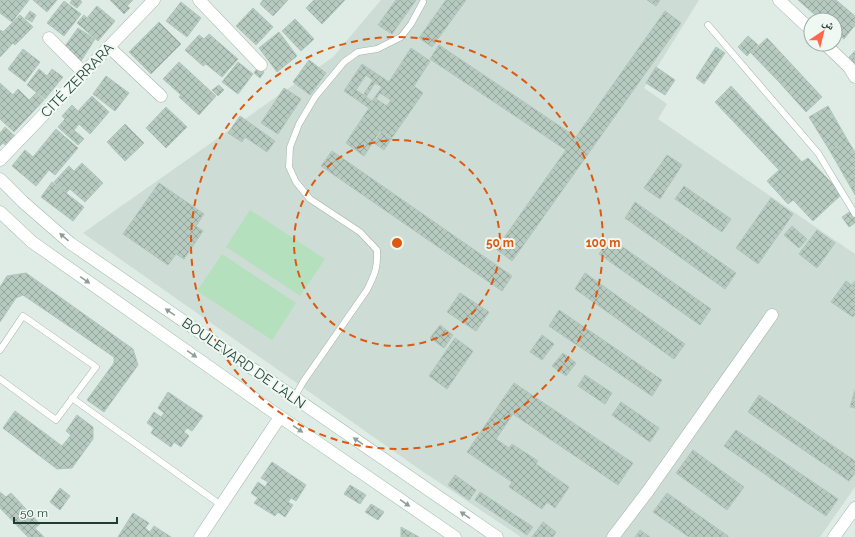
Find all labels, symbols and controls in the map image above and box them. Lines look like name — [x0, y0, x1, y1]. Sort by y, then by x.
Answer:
north arrow — [803, 12, 843, 52]
text: ش — [819, 16, 837, 34]
street label: CITÉ ZERRARA — [37, 38, 117, 121]
one-way arrow — [58, 233, 69, 242]
centre of rings — [390, 236, 404, 250]
text: 50 m — [486, 236, 514, 250]
text: 100 m — [586, 236, 620, 250]
one-way arrow — [80, 276, 91, 284]
one-way arrow — [165, 308, 175, 316]
street label: BOULEVARD DE L'ALN — [179, 314, 309, 412]
one-way arrow — [186, 350, 197, 358]
one-way arrow — [293, 425, 303, 433]
one-way arrow — [353, 437, 363, 445]
scale bar — [14, 499, 117, 525]
one-way arrow — [400, 499, 410, 507]
text: 50 m — [20, 506, 48, 520]
one-way arrow — [460, 511, 470, 519]

